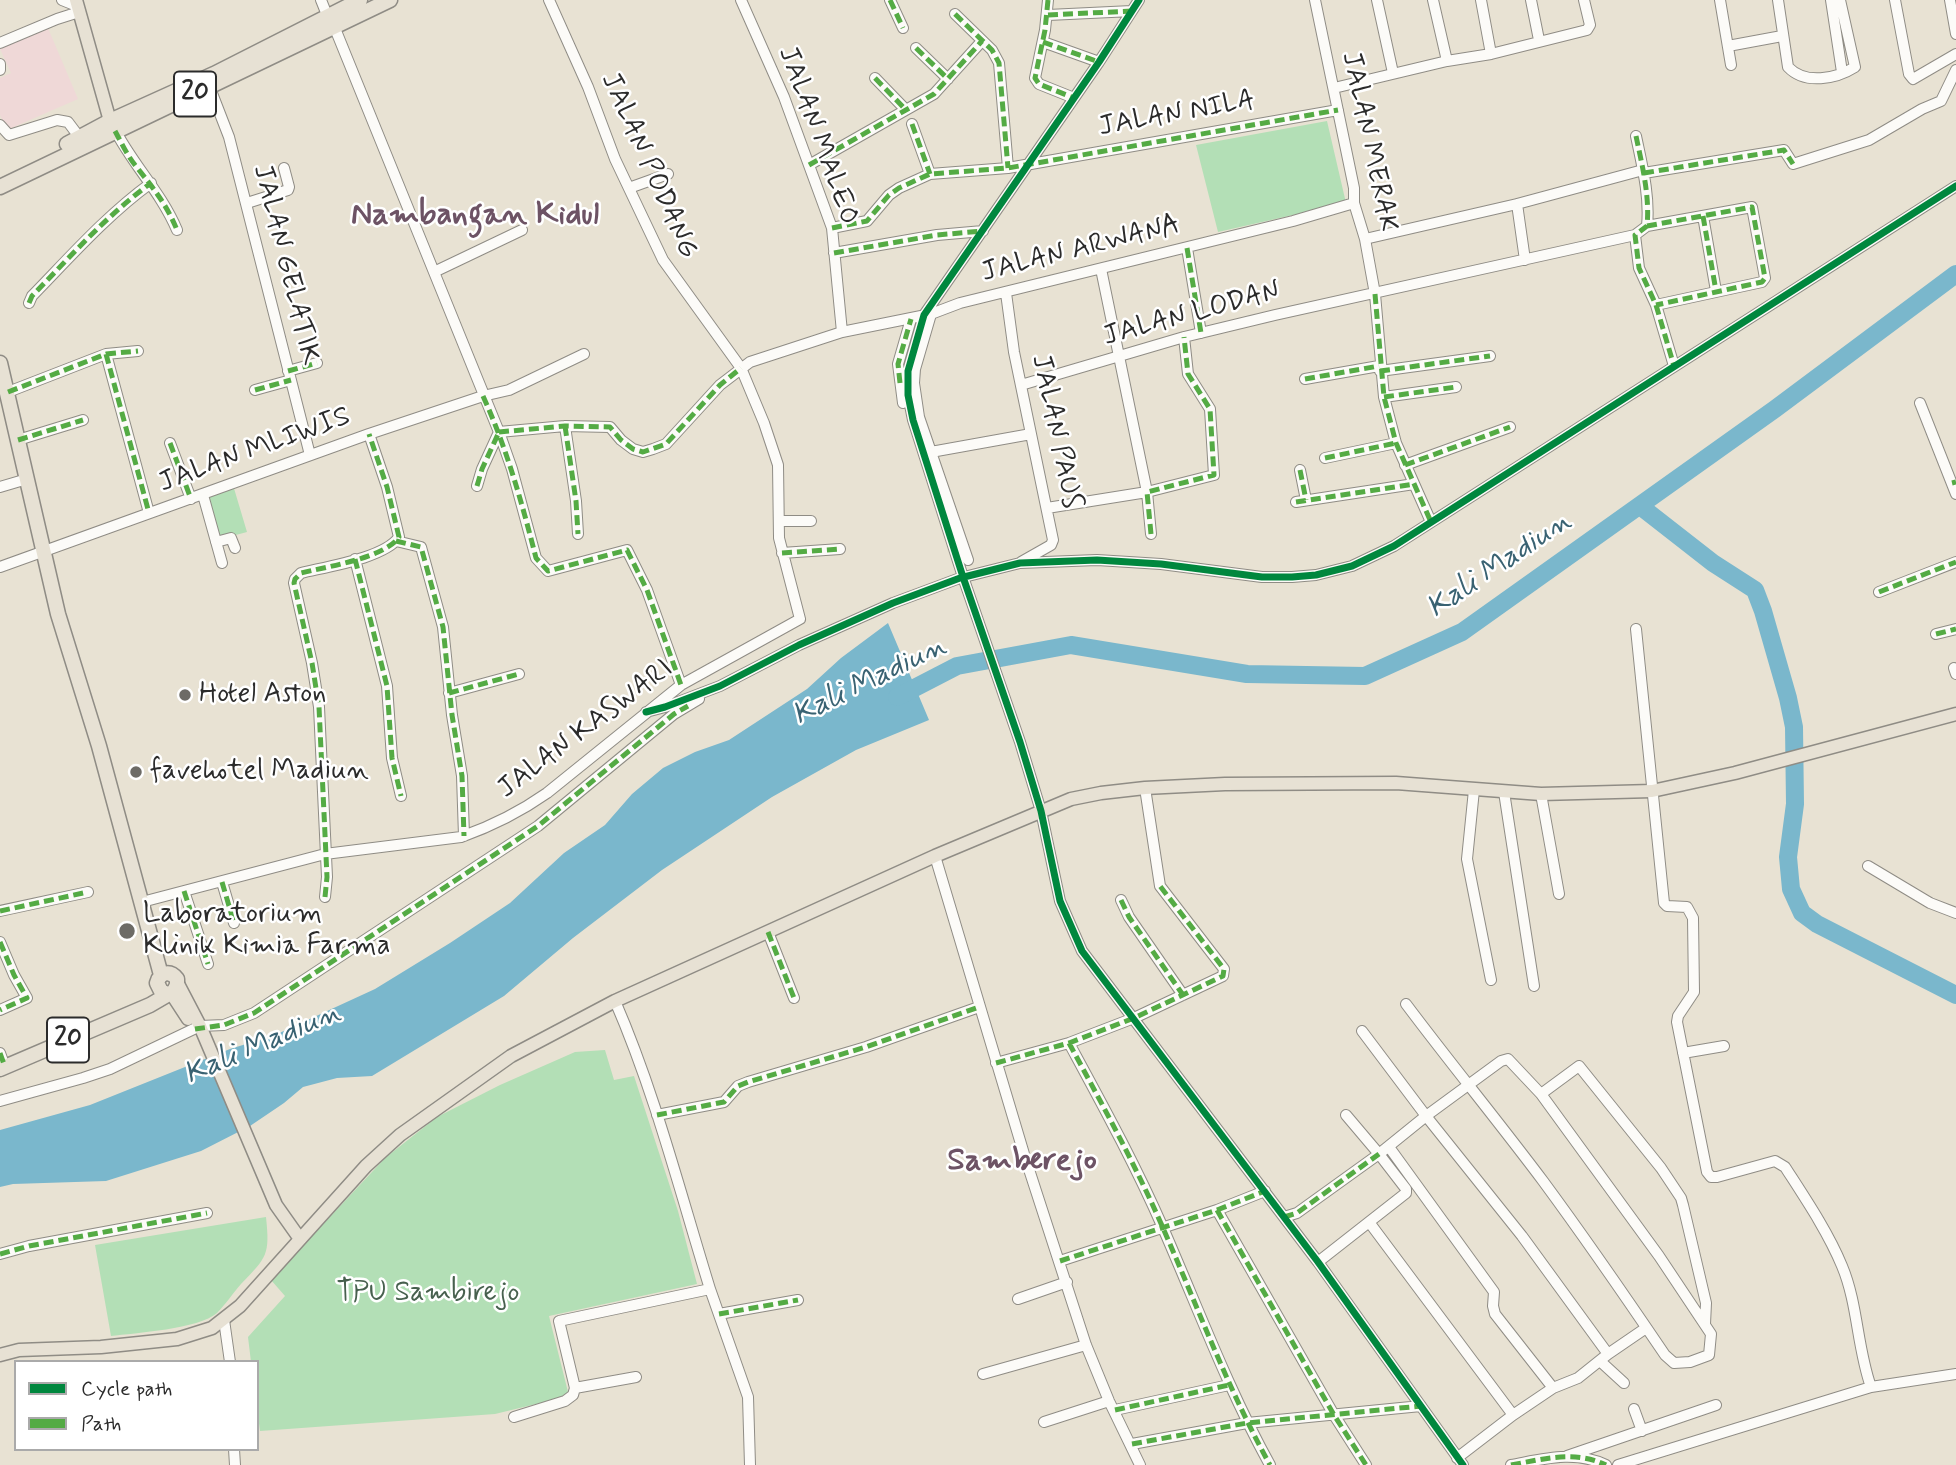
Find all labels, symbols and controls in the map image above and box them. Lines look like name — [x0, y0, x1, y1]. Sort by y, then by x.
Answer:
street label: JALAN MALEO — [769, 42, 865, 230]
street label: JALAN MERAK — [1333, 49, 1403, 235]
street label: JALAN PODANG — [592, 68, 704, 264]
road number: 20 — [174, 72, 216, 116]
street label: JALAN NILA — [1096, 85, 1258, 145]
street label: JALAN GELATIK — [244, 161, 326, 369]
district label: Nambangan Kidul — [351, 197, 599, 235]
street label: JALAN ARWANA — [978, 209, 1184, 291]
street label: JALAN LODAN — [1100, 275, 1284, 355]
street label: JALAN PAUS — [1022, 352, 1088, 512]
street label: JALAN MLIWIS — [155, 401, 355, 501]
water label: Kali Madiun — [1421, 504, 1579, 628]
water label: Kali Madiun — [787, 629, 953, 735]
street label: JALAN KASWARI — [492, 653, 680, 807]
place label: Hotel Aston — [199, 678, 326, 712]
marker: Hotel Aston — [177, 687, 193, 703]
place label: favehotel Madiun — [150, 755, 369, 789]
marker: favehotel Madiun — [128, 764, 144, 780]
place label: Laboratorium Klinik Kimia Farma — [143, 898, 390, 964]
marker: Laboratorium Klinik Kimia Farma — [117, 921, 137, 941]
water label: Kali Madiun — [179, 996, 347, 1094]
road number: 20 — [47, 1018, 89, 1063]
district label: Samberejo — [947, 1143, 1097, 1181]
park label: TPU Sambirejo — [336, 1277, 520, 1311]
legend — [14, 1360, 259, 1451]
text: Cycle path — [81, 1375, 172, 1403]
text: Path — [81, 1410, 121, 1438]

